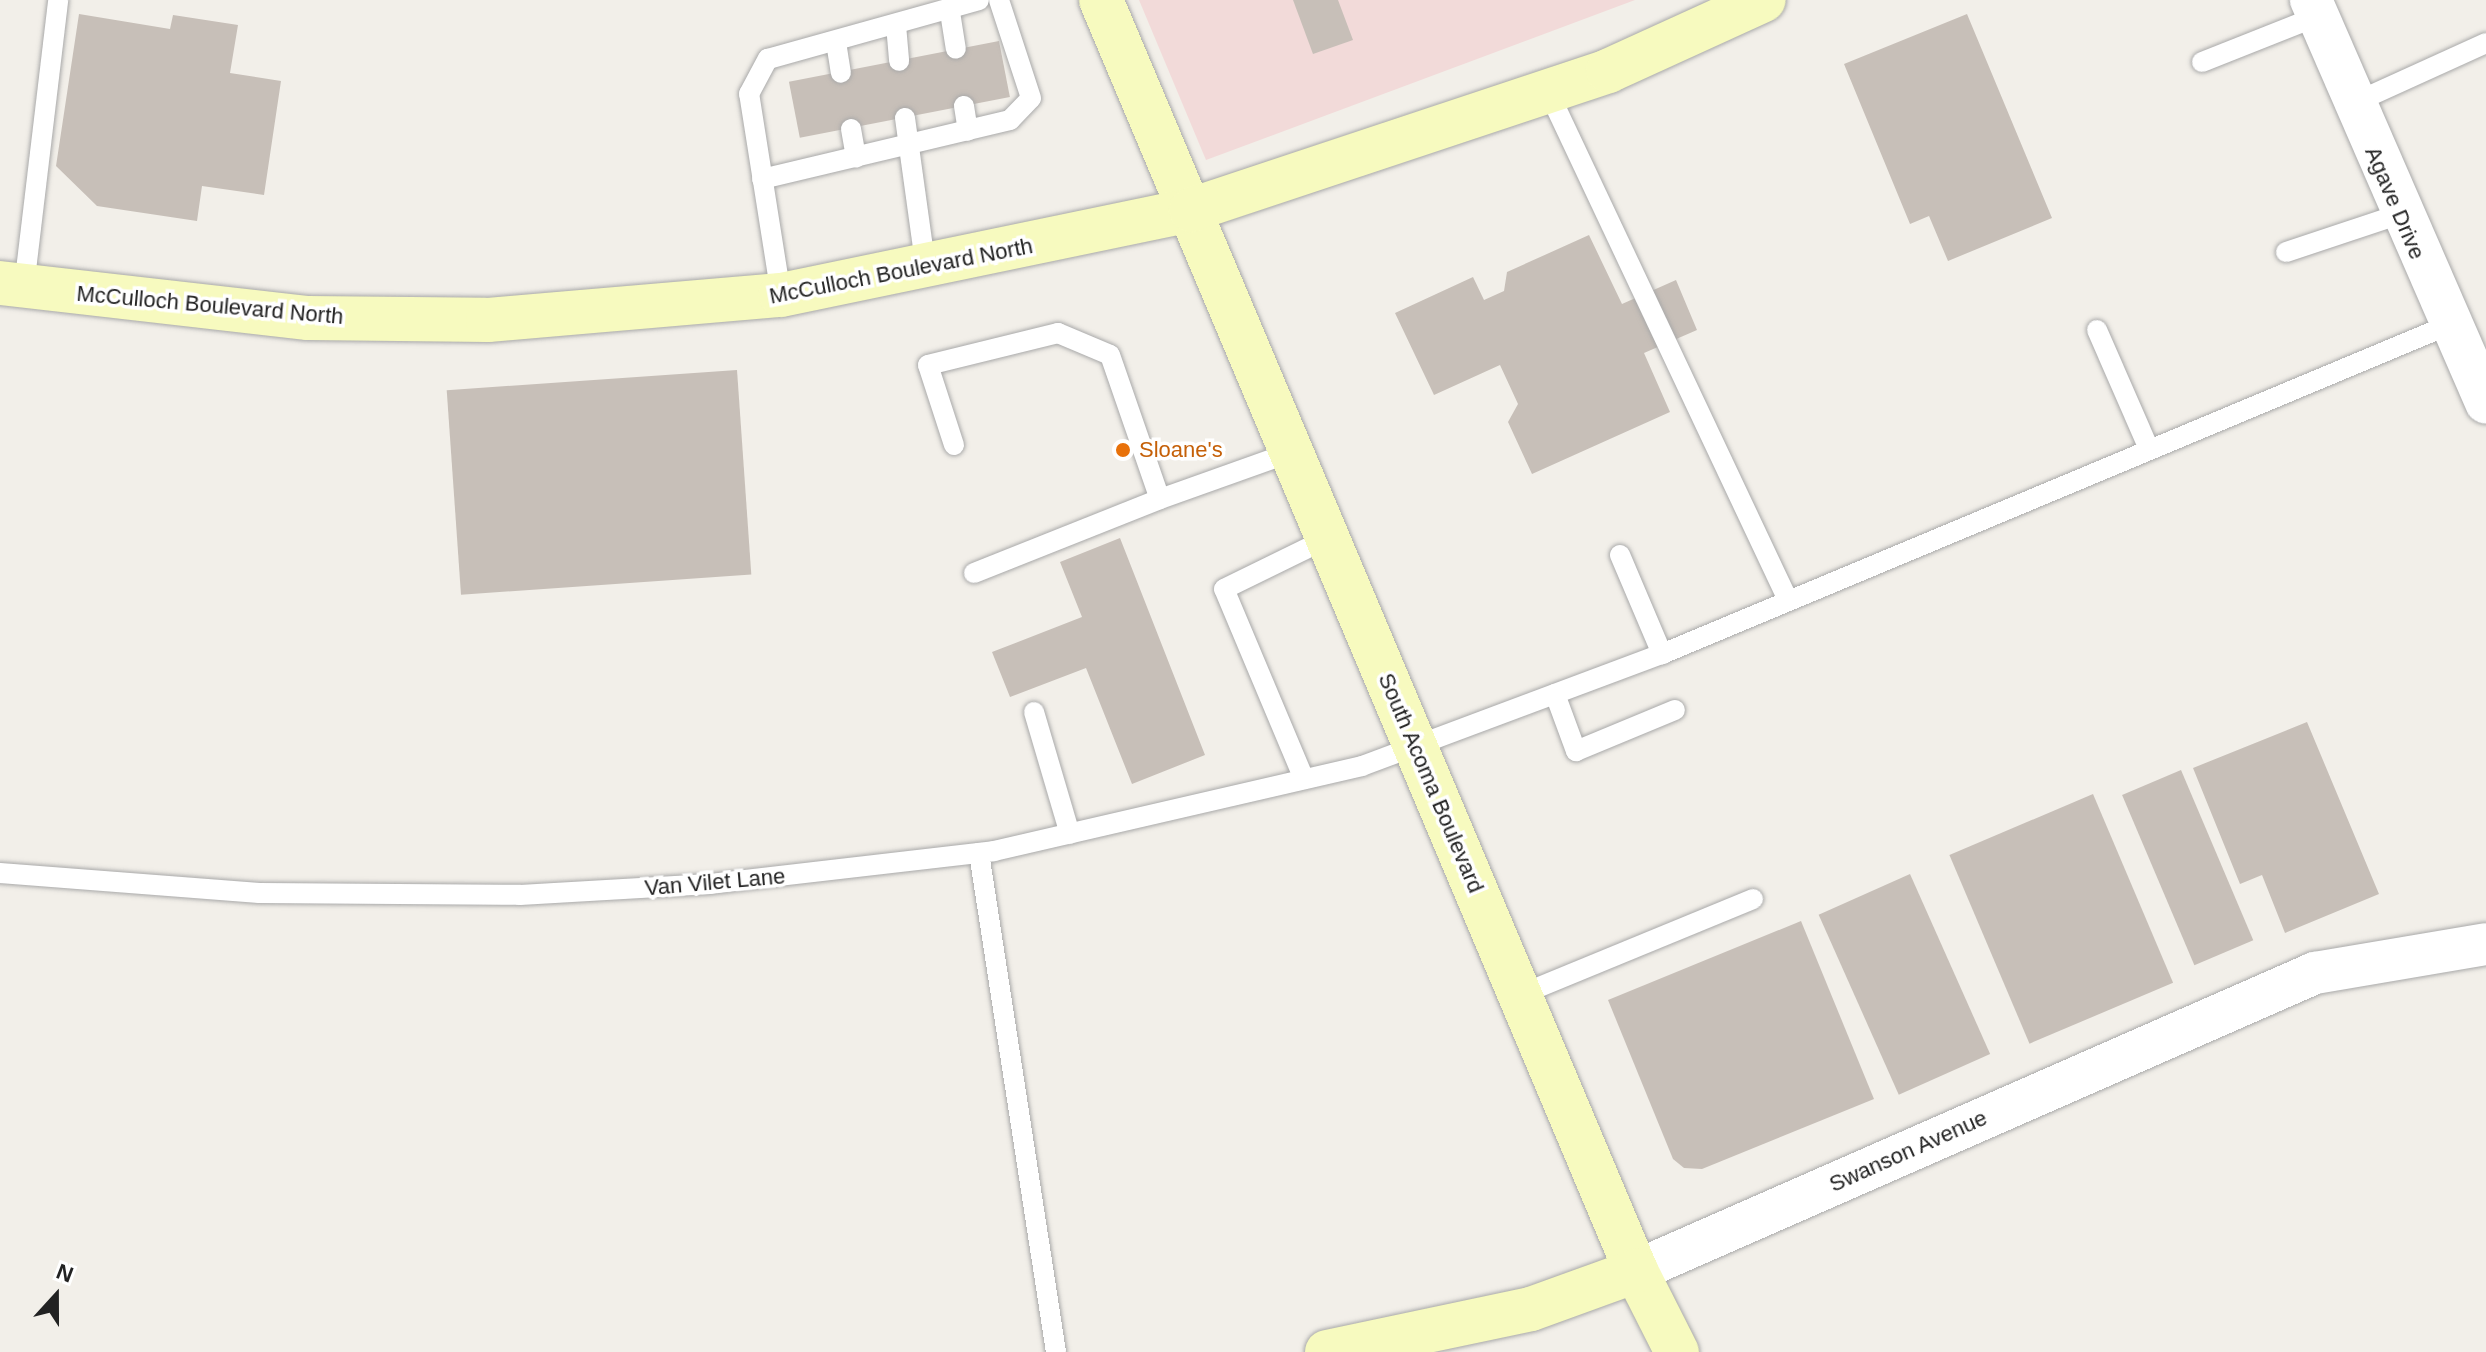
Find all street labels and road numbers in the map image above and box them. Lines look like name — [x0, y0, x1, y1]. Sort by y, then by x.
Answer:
street label: Agave Drive — [2359, 143, 2431, 263]
street label: McCulloch Boulevard North — [767, 232, 1035, 310]
street label: McCulloch Boulevard North — [75, 280, 345, 330]
street label: South Acoma Boulevard — [1372, 669, 1490, 897]
street label: Van Vilet Lane — [644, 863, 786, 901]
street label: Swanson Avenue — [1825, 1104, 1991, 1198]

